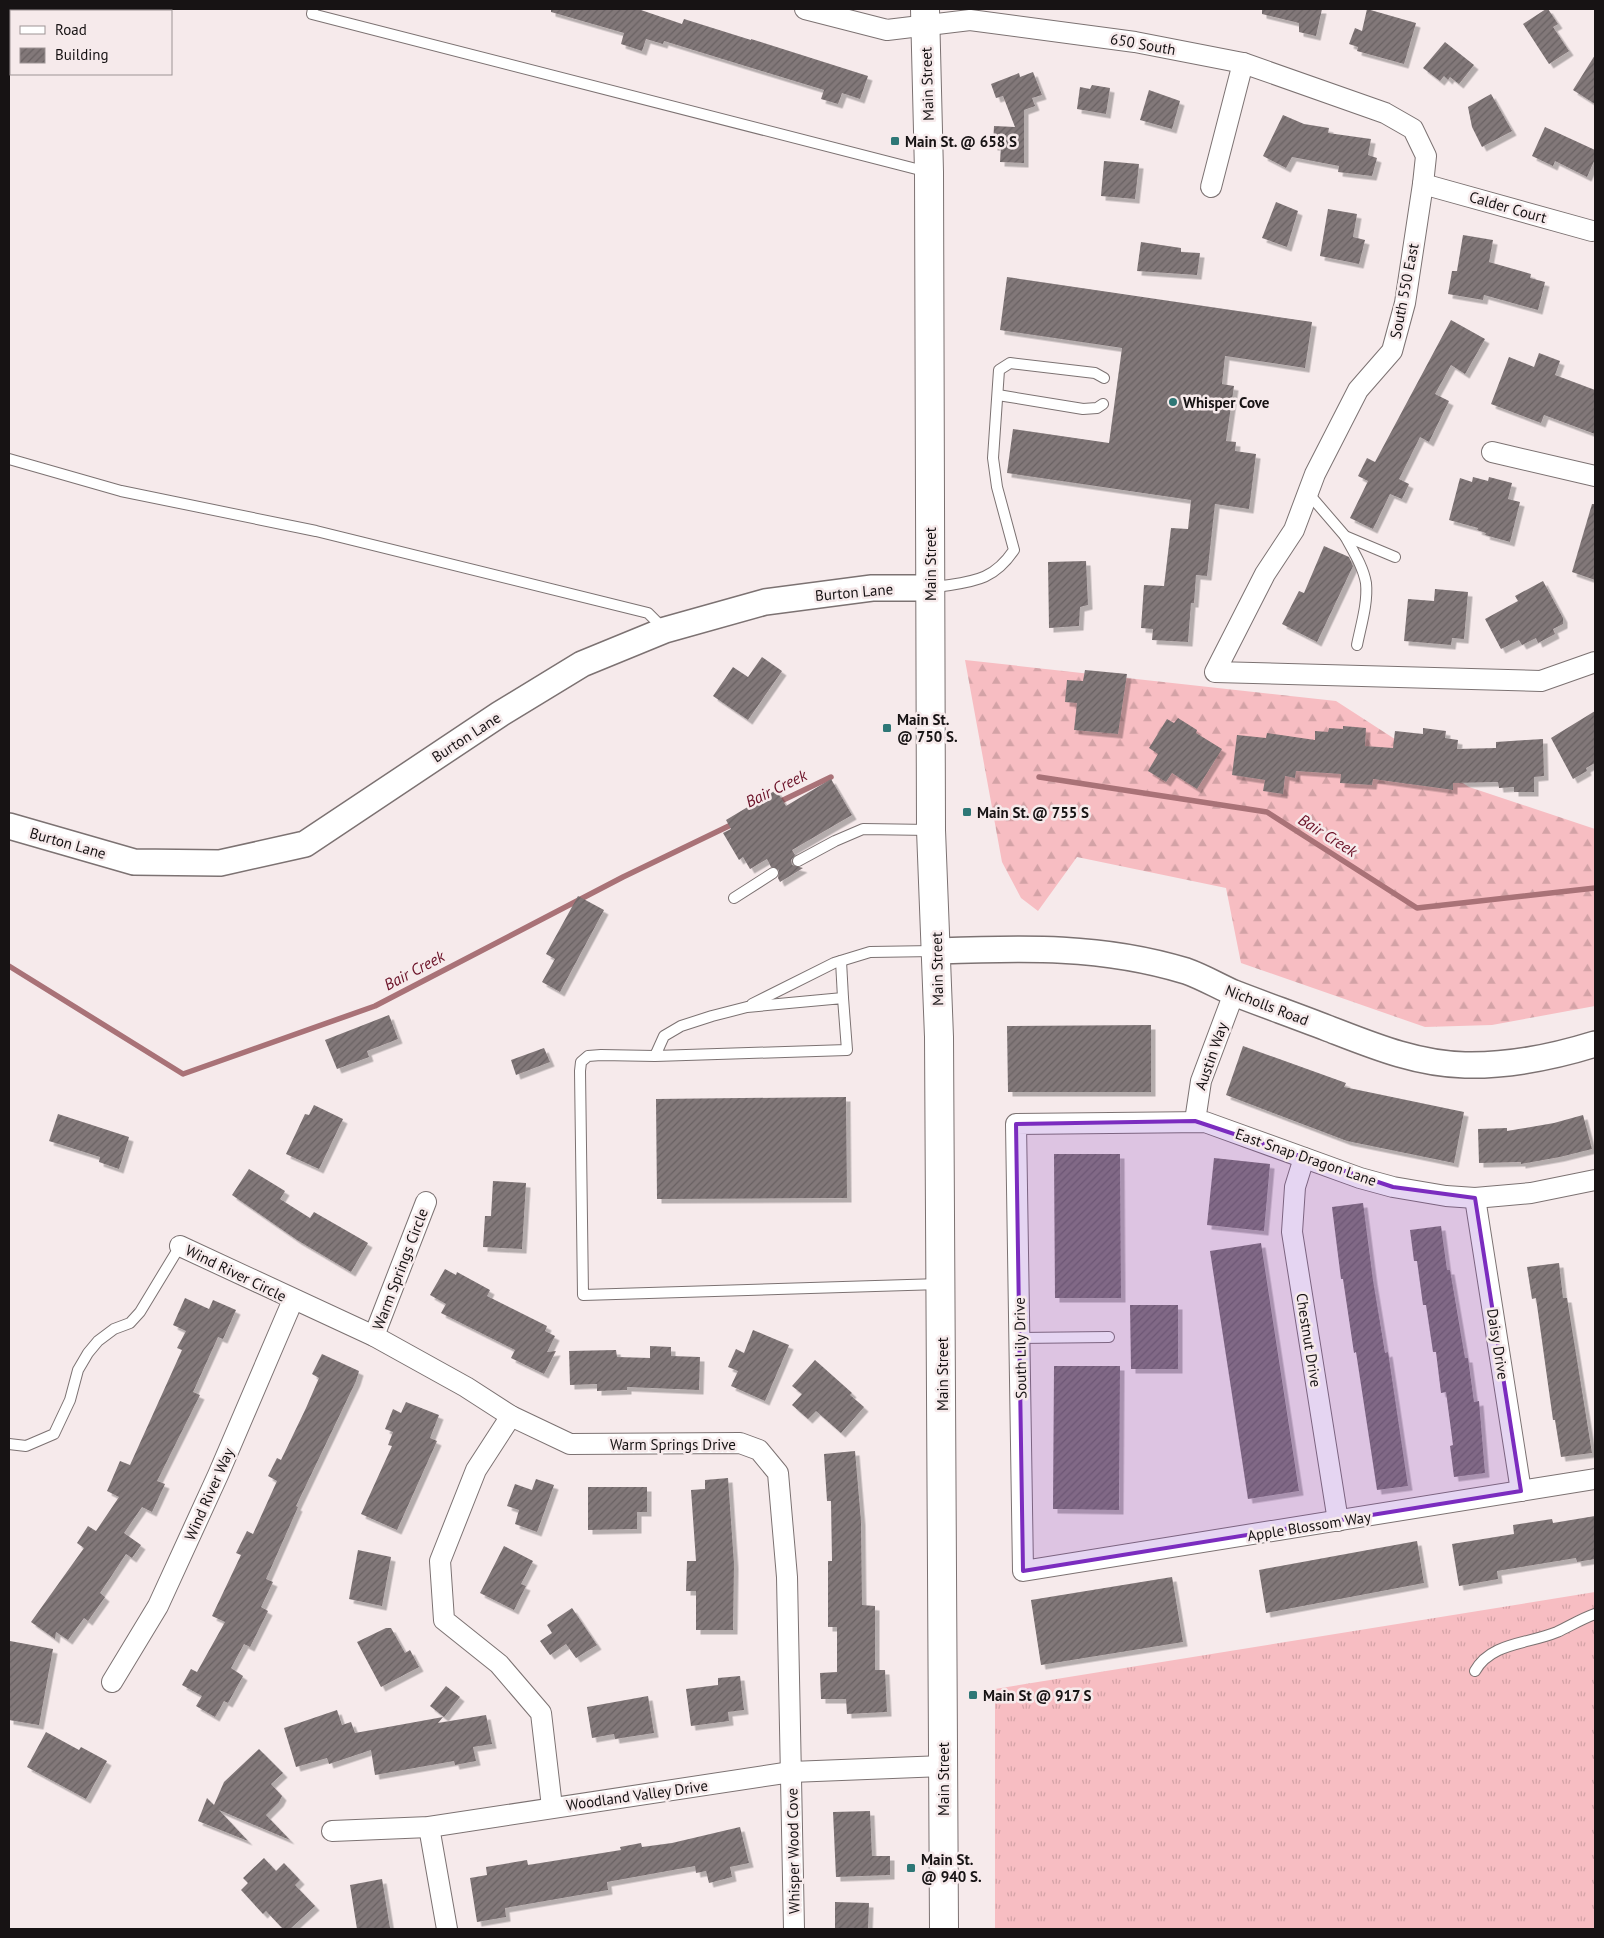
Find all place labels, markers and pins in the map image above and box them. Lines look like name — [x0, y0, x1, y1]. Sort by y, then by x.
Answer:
place label: Main St. @ 658 S — [905, 132, 1017, 151]
marker: Main St. @ 658 S — [889, 135, 901, 147]
place label: Whisper Cove — [1183, 393, 1270, 412]
marker: Whisper Cove — [1167, 396, 1179, 408]
place label: Main St. @ 750 S. — [897, 710, 958, 746]
marker: Main St. @ 750 S. — [881, 722, 893, 734]
place label: Main St. @ 755 S — [977, 803, 1089, 822]
marker: Main St. @ 755 S — [961, 806, 973, 818]
place label: Main St @ 917 S — [983, 1686, 1092, 1705]
marker: Main St @ 917 S — [967, 1689, 979, 1701]
place label: Main St. @ 940 S. — [921, 1850, 982, 1886]
marker: Main St. @ 940 S. — [905, 1862, 917, 1874]

